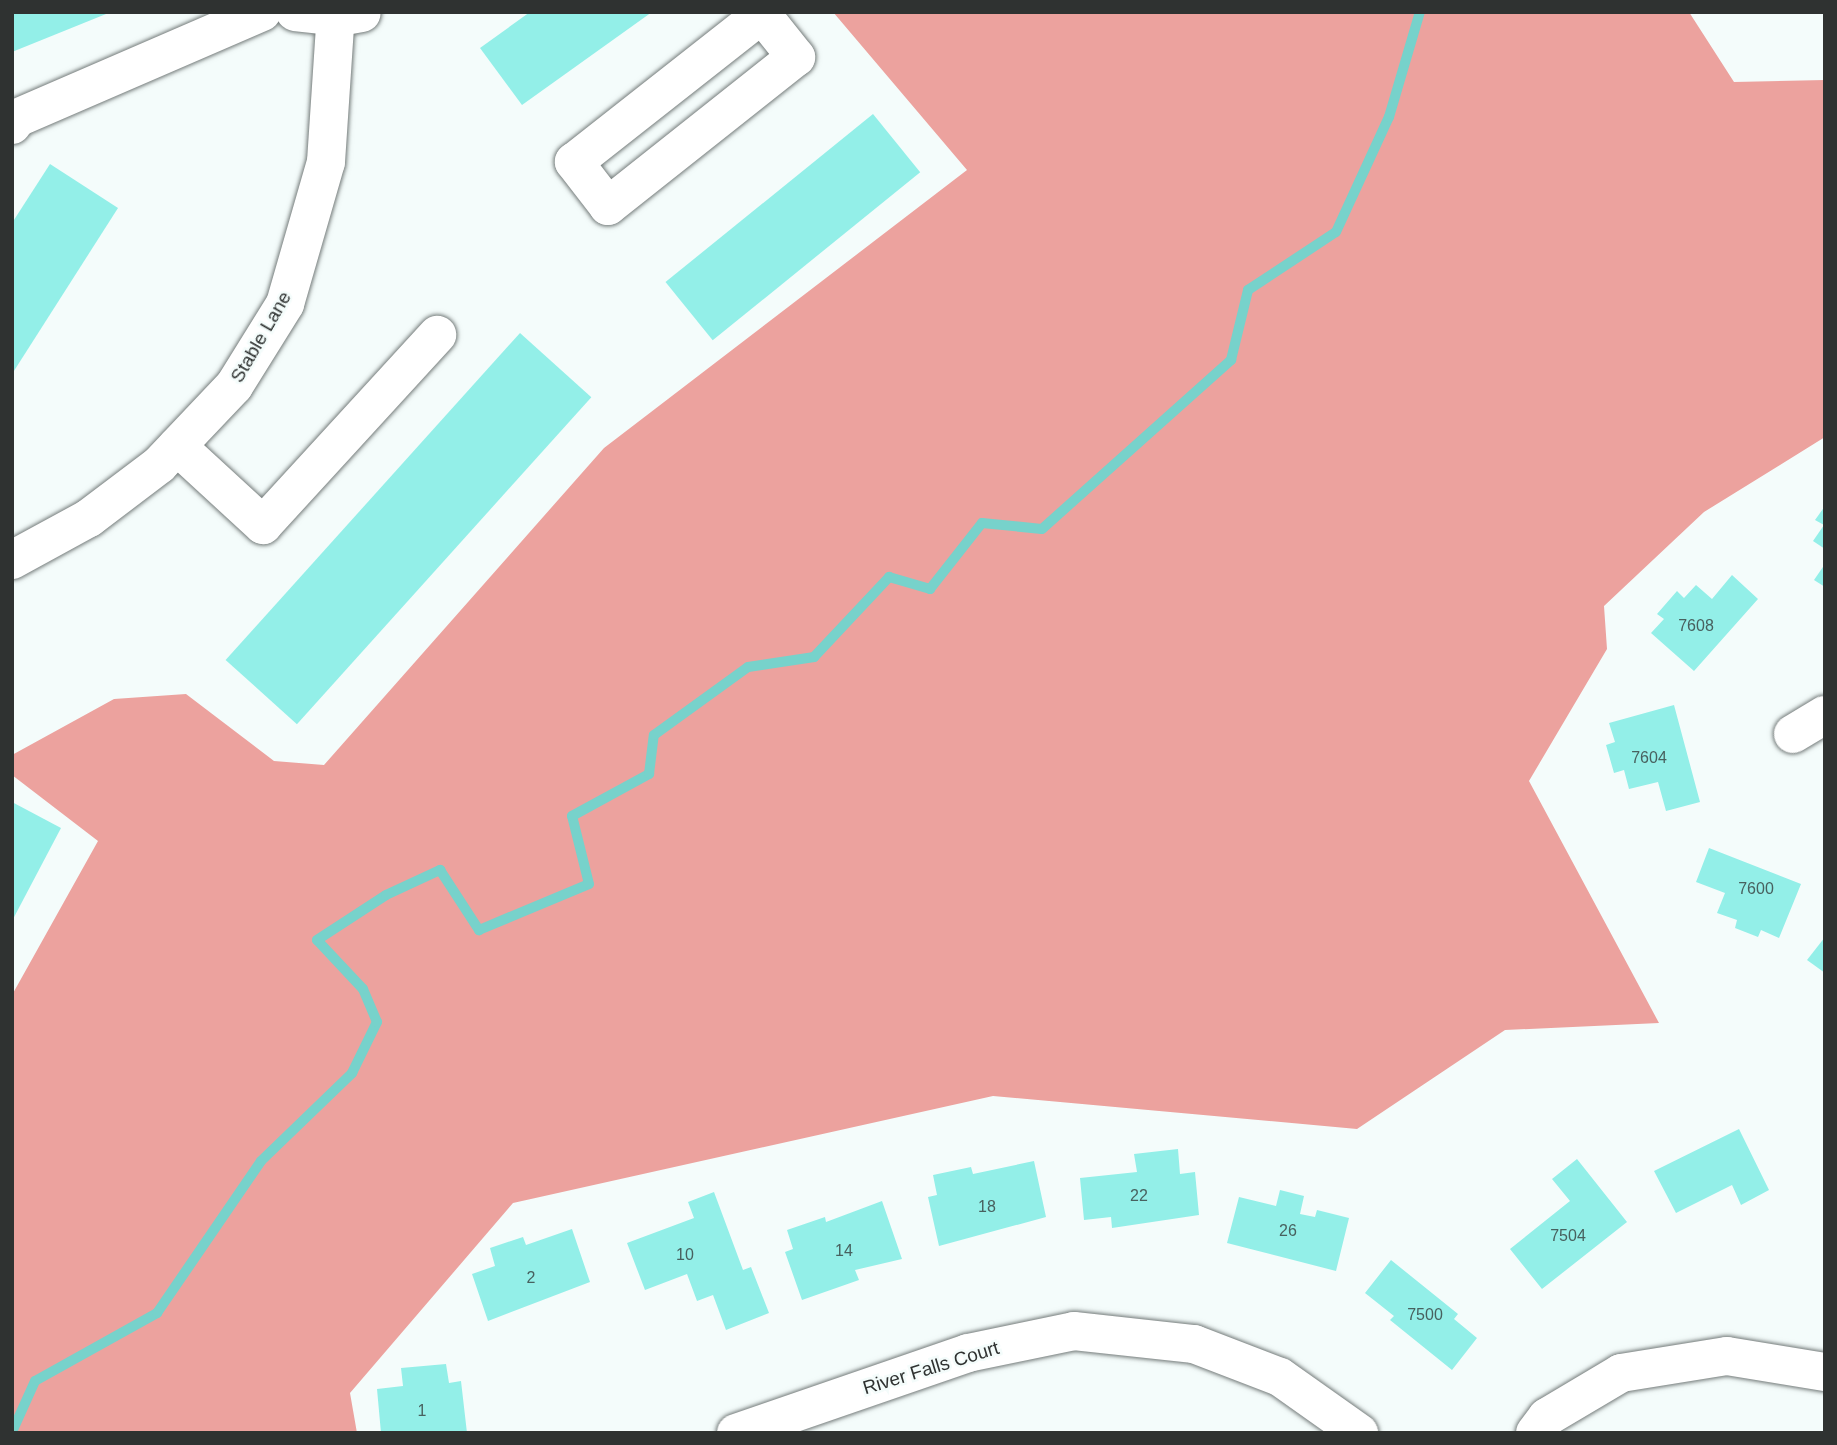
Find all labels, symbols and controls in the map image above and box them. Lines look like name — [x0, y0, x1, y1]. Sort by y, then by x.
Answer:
street label: Stable Lane — [226, 287, 296, 387]
house number: 7608 — [1678, 616, 1714, 636]
house number: 7604 — [1631, 748, 1667, 768]
house number: 7600 — [1738, 879, 1774, 899]
house number: 22 — [1130, 1186, 1148, 1206]
house number: 18 — [978, 1197, 996, 1217]
house number: 26 — [1279, 1221, 1297, 1241]
house number: 7504 — [1550, 1226, 1586, 1246]
house number: 14 — [835, 1241, 853, 1261]
house number: 10 — [676, 1245, 694, 1265]
house number: 2 — [527, 1268, 535, 1288]
house number: 7500 — [1407, 1305, 1443, 1325]
street label: River Falls Court — [860, 1336, 1002, 1400]
house number: 1 — [418, 1401, 426, 1421]

